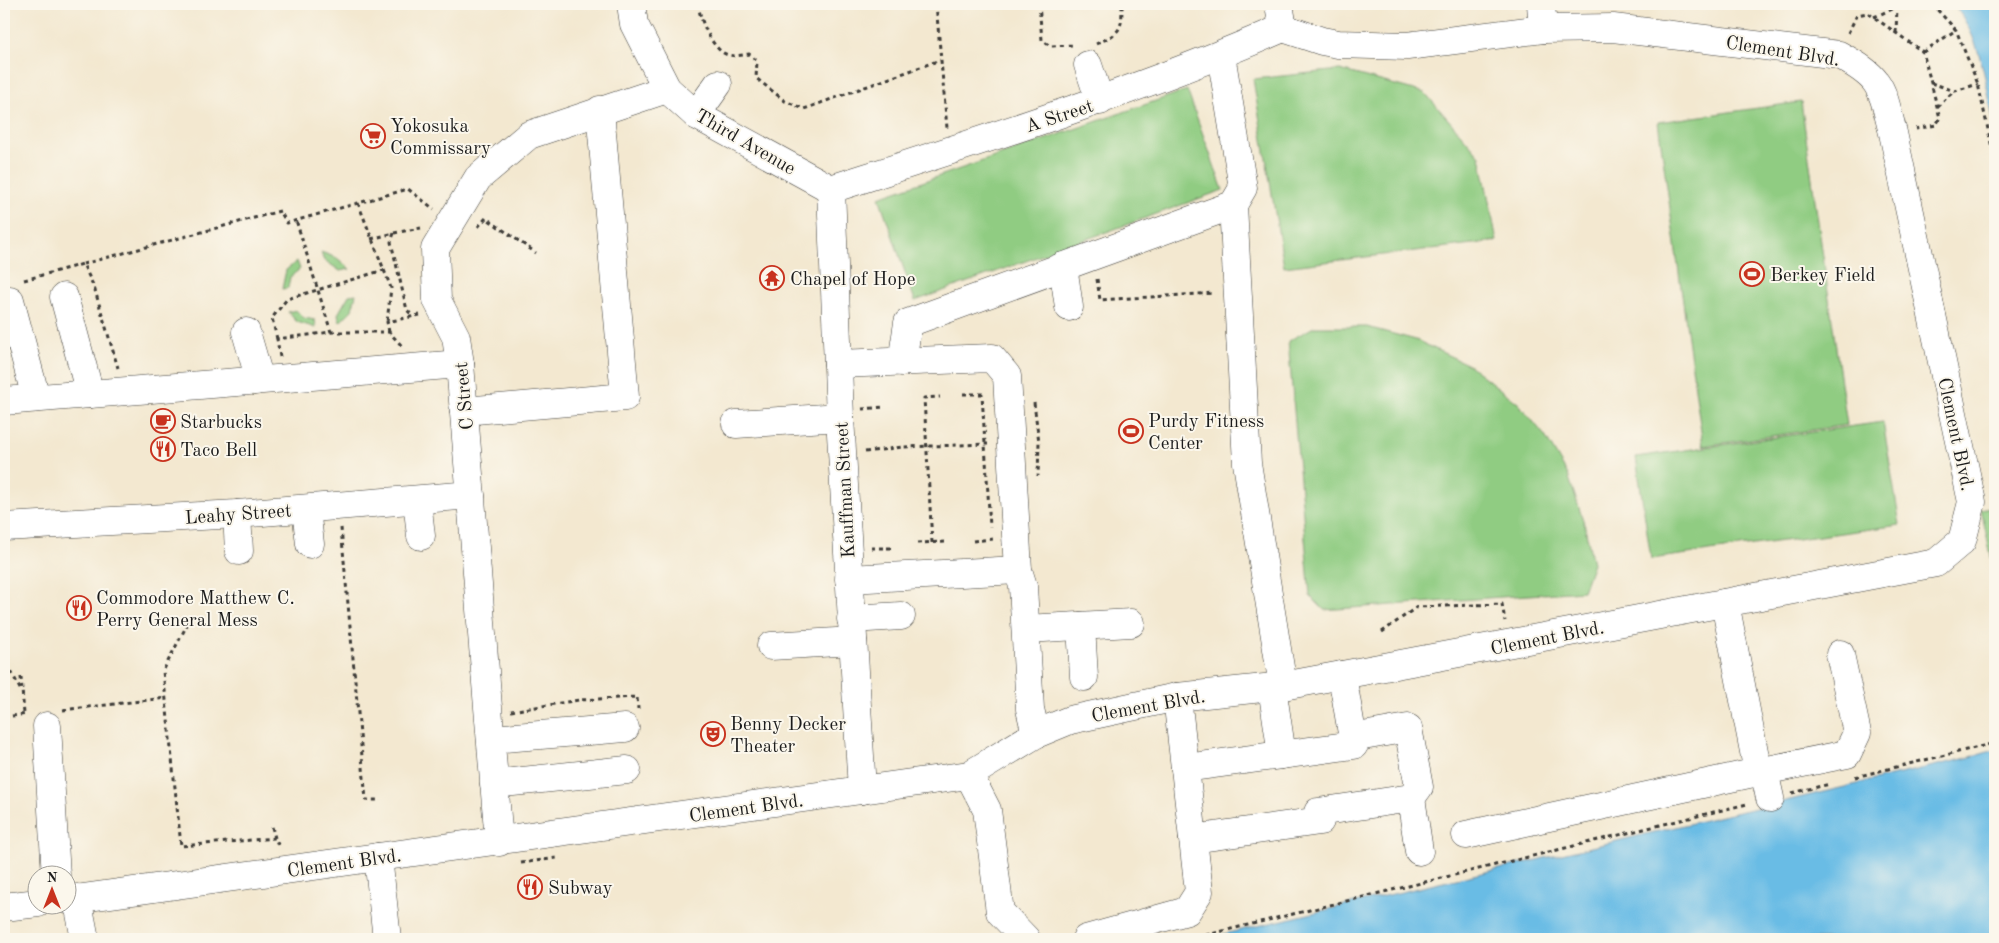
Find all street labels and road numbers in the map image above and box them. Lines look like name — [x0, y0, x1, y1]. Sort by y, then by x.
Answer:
street label: Clement Blvd. — [1724, 34, 1841, 71]
street label: A Street — [1023, 97, 1096, 137]
street label: Third Avenue — [691, 107, 798, 179]
street label: C Street — [453, 361, 478, 431]
street label: Clement Blvd. — [1933, 376, 1976, 493]
street label: Kauffman Street — [833, 421, 860, 559]
street label: Leahy Street — [184, 502, 292, 529]
street label: Clement Blvd. — [1489, 619, 1606, 660]
street label: Clement Blvd. — [1090, 688, 1207, 727]
street label: Clement Blvd. — [688, 792, 805, 827]
street label: Clement Blvd. — [286, 847, 403, 882]

